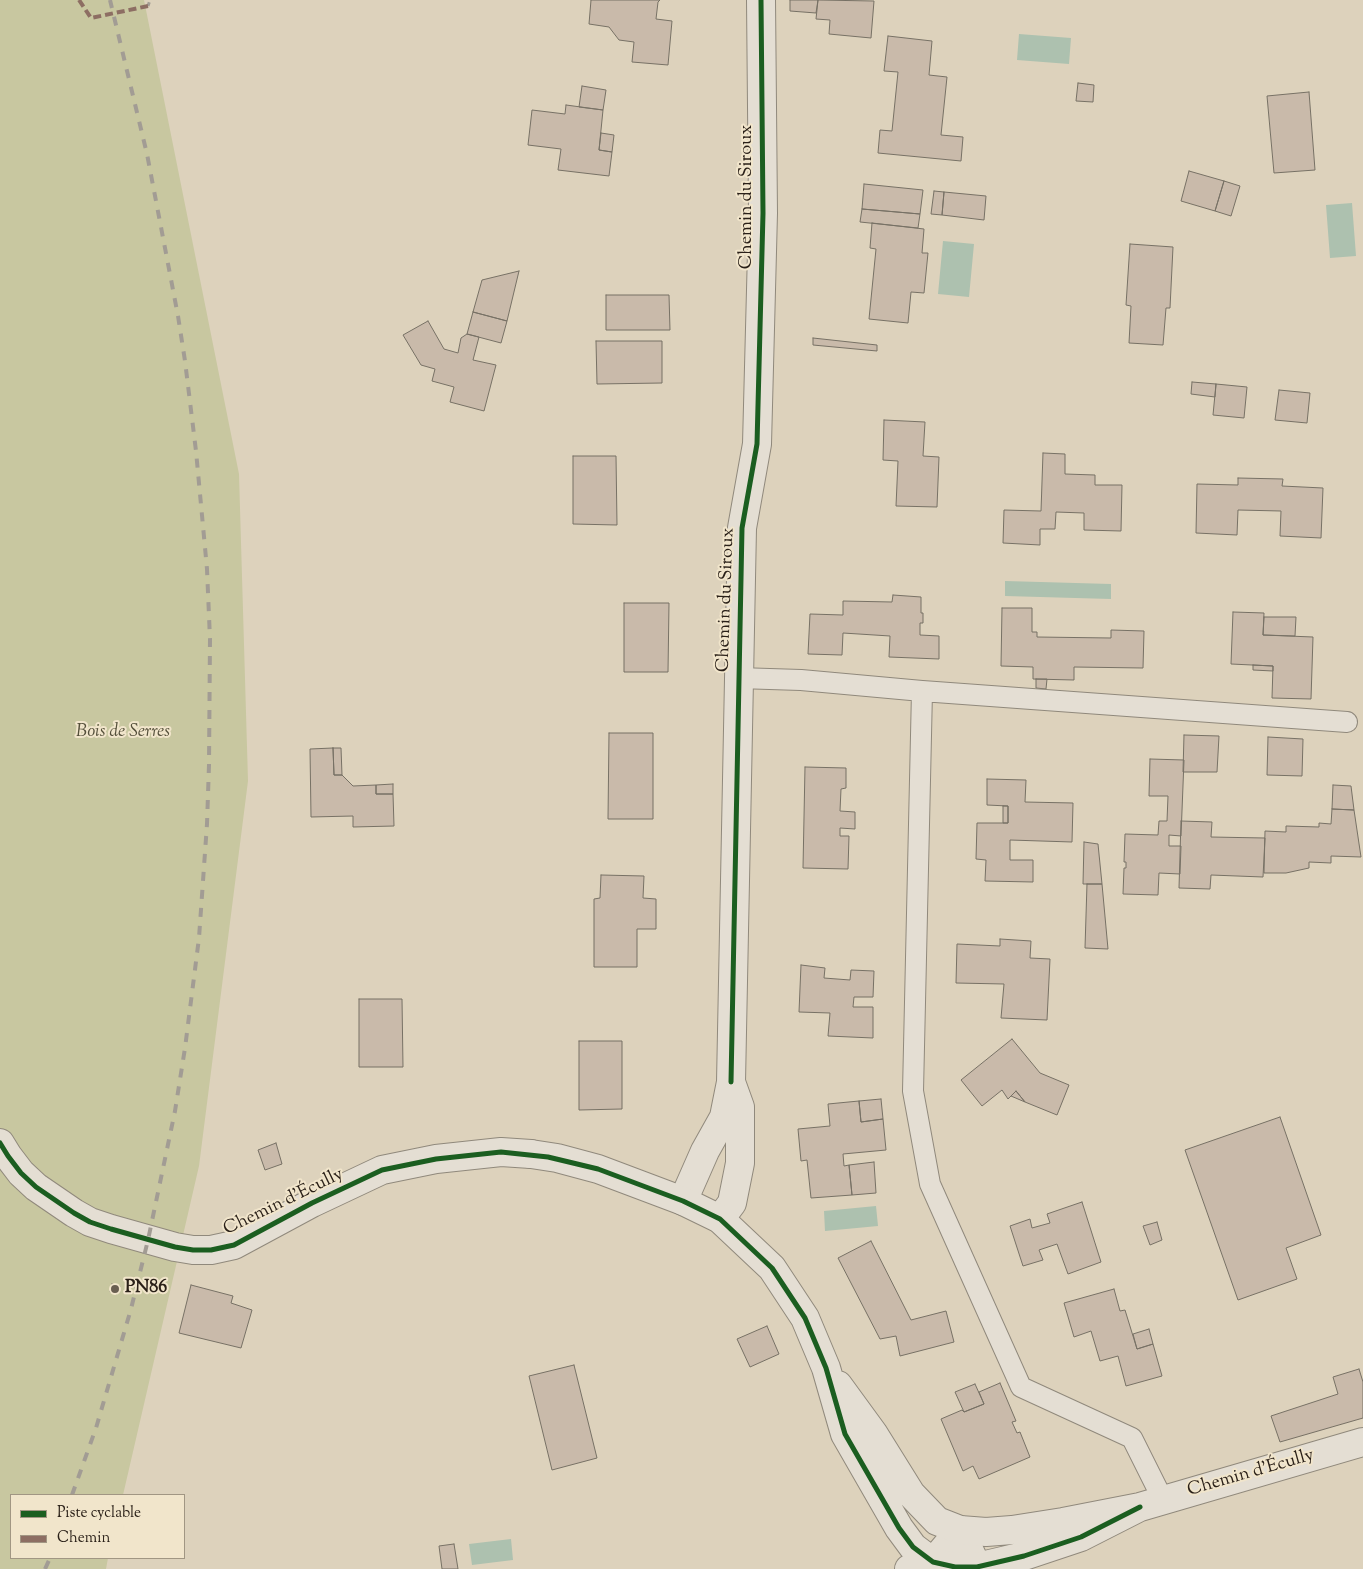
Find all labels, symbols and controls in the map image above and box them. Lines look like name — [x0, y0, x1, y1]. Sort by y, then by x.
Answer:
street label: Chemin du Siroux — [737, 125, 759, 269]
street label: Chemin du Siroux — [714, 527, 740, 673]
park label: Bois de Serres — [76, 722, 170, 744]
street label: Chemin d'Écully — [221, 1165, 347, 1241]
place label: PN86 — [125, 1278, 167, 1300]
marker: PN86 — [109, 1283, 121, 1295]
street label: Chemin d'Écully — [1185, 1446, 1317, 1502]
legend — [10, 1494, 185, 1559]
text: Piste cyclable — [57, 1503, 141, 1524]
text: Chemin — [57, 1528, 110, 1549]

